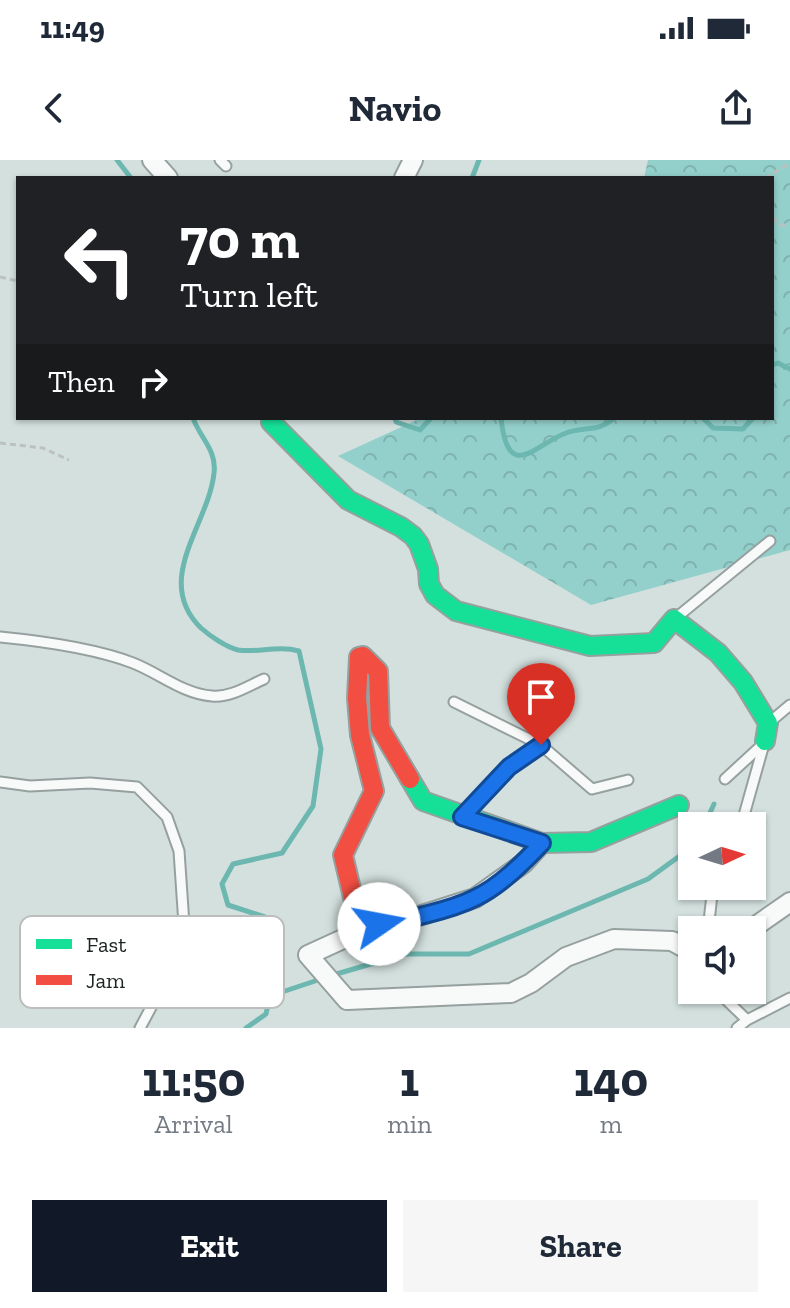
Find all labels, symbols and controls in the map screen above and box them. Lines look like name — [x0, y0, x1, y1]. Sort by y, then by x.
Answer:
text: 11:49 — [40, 10, 105, 46]
icon: back — [32, 86, 76, 130]
icon: share — [714, 86, 758, 130]
text: Navio — [349, 87, 441, 130]
text: 70 m — [180, 205, 300, 272]
icon: left — [48, 208, 152, 312]
text: Turn left — [180, 273, 318, 316]
icon: right — [131, 360, 175, 404]
text: Then — [48, 364, 115, 400]
pin — [507, 663, 575, 745]
icon: arrive — [519, 675, 563, 719]
north arrow — [678, 812, 766, 900]
map controls — [678, 812, 766, 1004]
position arrow — [337, 882, 421, 966]
legend — [20, 916, 284, 1008]
button: sound — [678, 916, 766, 1004]
text: Fast — [86, 931, 127, 958]
text: Jam — [86, 967, 125, 994]
text: 11:50 — [142, 1051, 245, 1108]
text: 1 — [400, 1051, 419, 1108]
text: 140 — [574, 1051, 648, 1108]
text: Arrival — [154, 1108, 233, 1140]
text: min — [387, 1108, 432, 1140]
text: m — [600, 1108, 622, 1140]
button: Exit — [32, 1200, 387, 1292]
button: Share — [403, 1200, 758, 1292]

